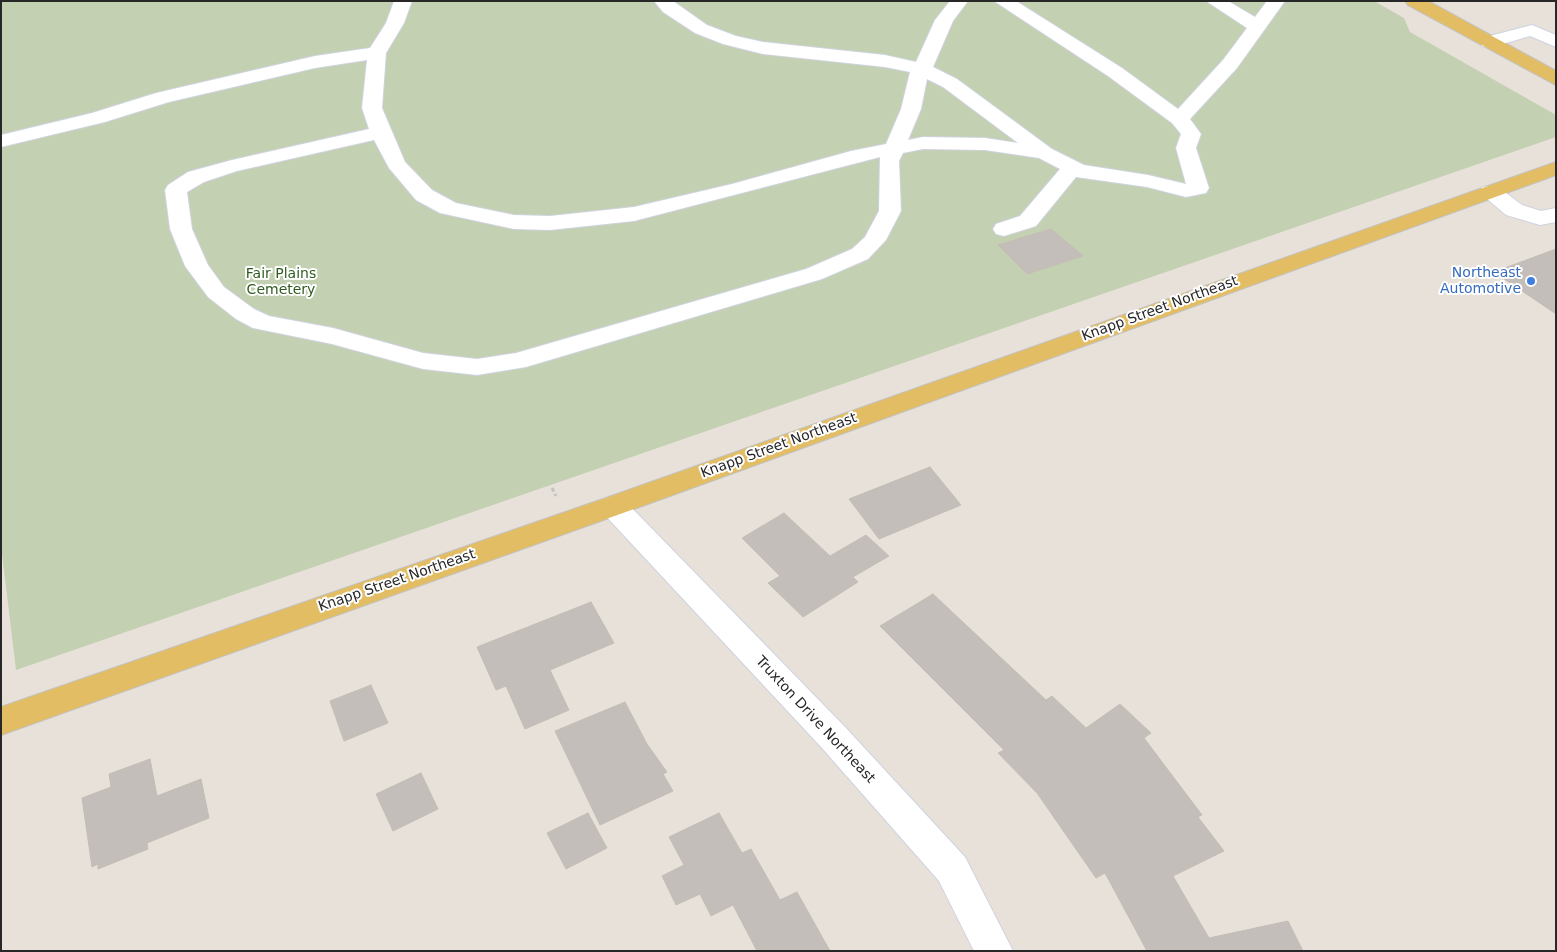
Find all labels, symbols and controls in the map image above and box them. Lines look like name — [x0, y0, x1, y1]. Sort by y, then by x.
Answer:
place label: Northeast Automotive — [1440, 265, 1521, 298]
park label: Fair Plains Cemetery — [246, 266, 316, 298]
street label: Knapp Street Northeast — [1080, 273, 1240, 345]
marker: Northeast Automotive — [1525, 275, 1537, 287]
street label: Knapp Street Northeast — [699, 410, 859, 482]
street label: Knapp Street Northeast — [316, 546, 478, 616]
street label: Truxton Drive Northeast — [752, 653, 878, 787]

